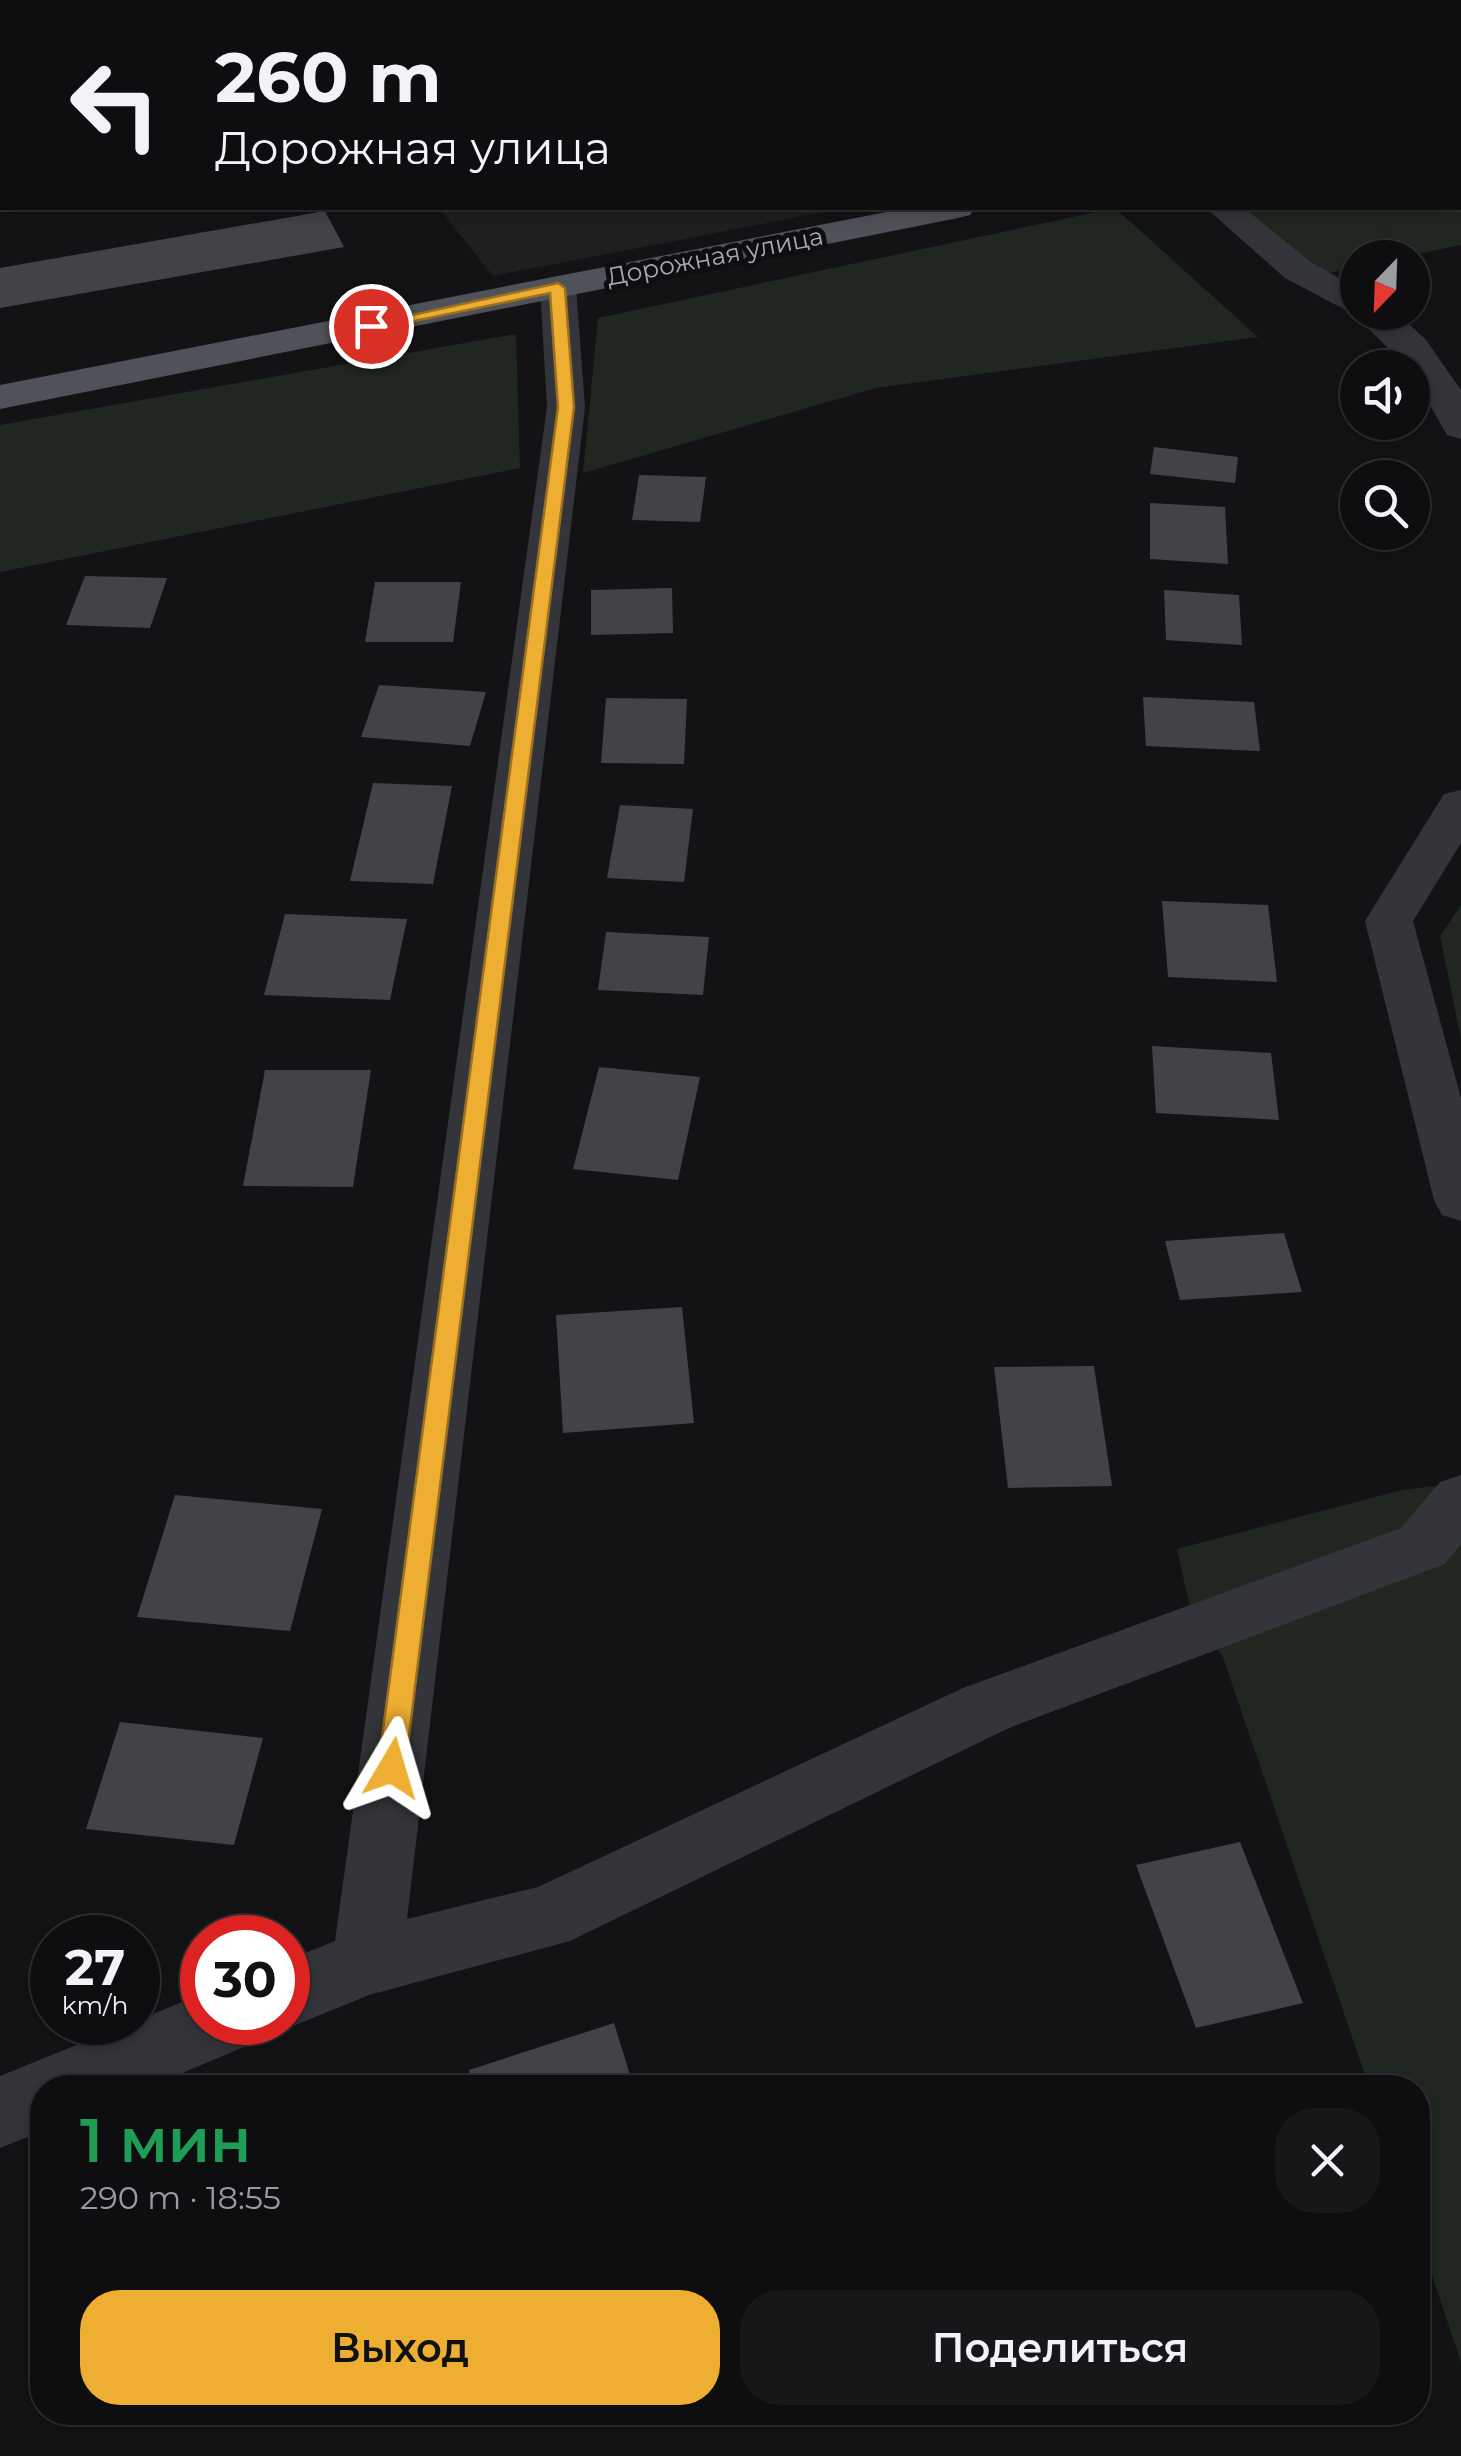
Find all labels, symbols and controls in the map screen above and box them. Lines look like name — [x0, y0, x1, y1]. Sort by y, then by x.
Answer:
text: 260 m — [215, 34, 442, 120]
icon: left — [50, 40, 180, 170]
text: Дорожная улица — [215, 120, 611, 175]
street label: Дорожная улица — [604, 220, 826, 292]
north arrow — [1340, 240, 1430, 330]
map controls — [1340, 240, 1430, 550]
pin — [329, 284, 414, 369]
icon: arrive — [344, 299, 399, 354]
button: sound — [1340, 350, 1430, 440]
button: search — [1340, 460, 1430, 550]
position arrow — [340, 1716, 444, 1820]
speed limit sign: 30 — [180, 1915, 310, 2045]
text: 27 — [65, 1937, 125, 1998]
text: km/h — [62, 1990, 128, 2020]
text: 1 мин — [80, 2104, 251, 2177]
button: close — [1275, 2108, 1380, 2213]
text: 290 m · 18:55 — [80, 2178, 281, 2217]
button: Выход — [80, 2290, 720, 2405]
button: Поделиться — [740, 2290, 1380, 2405]

